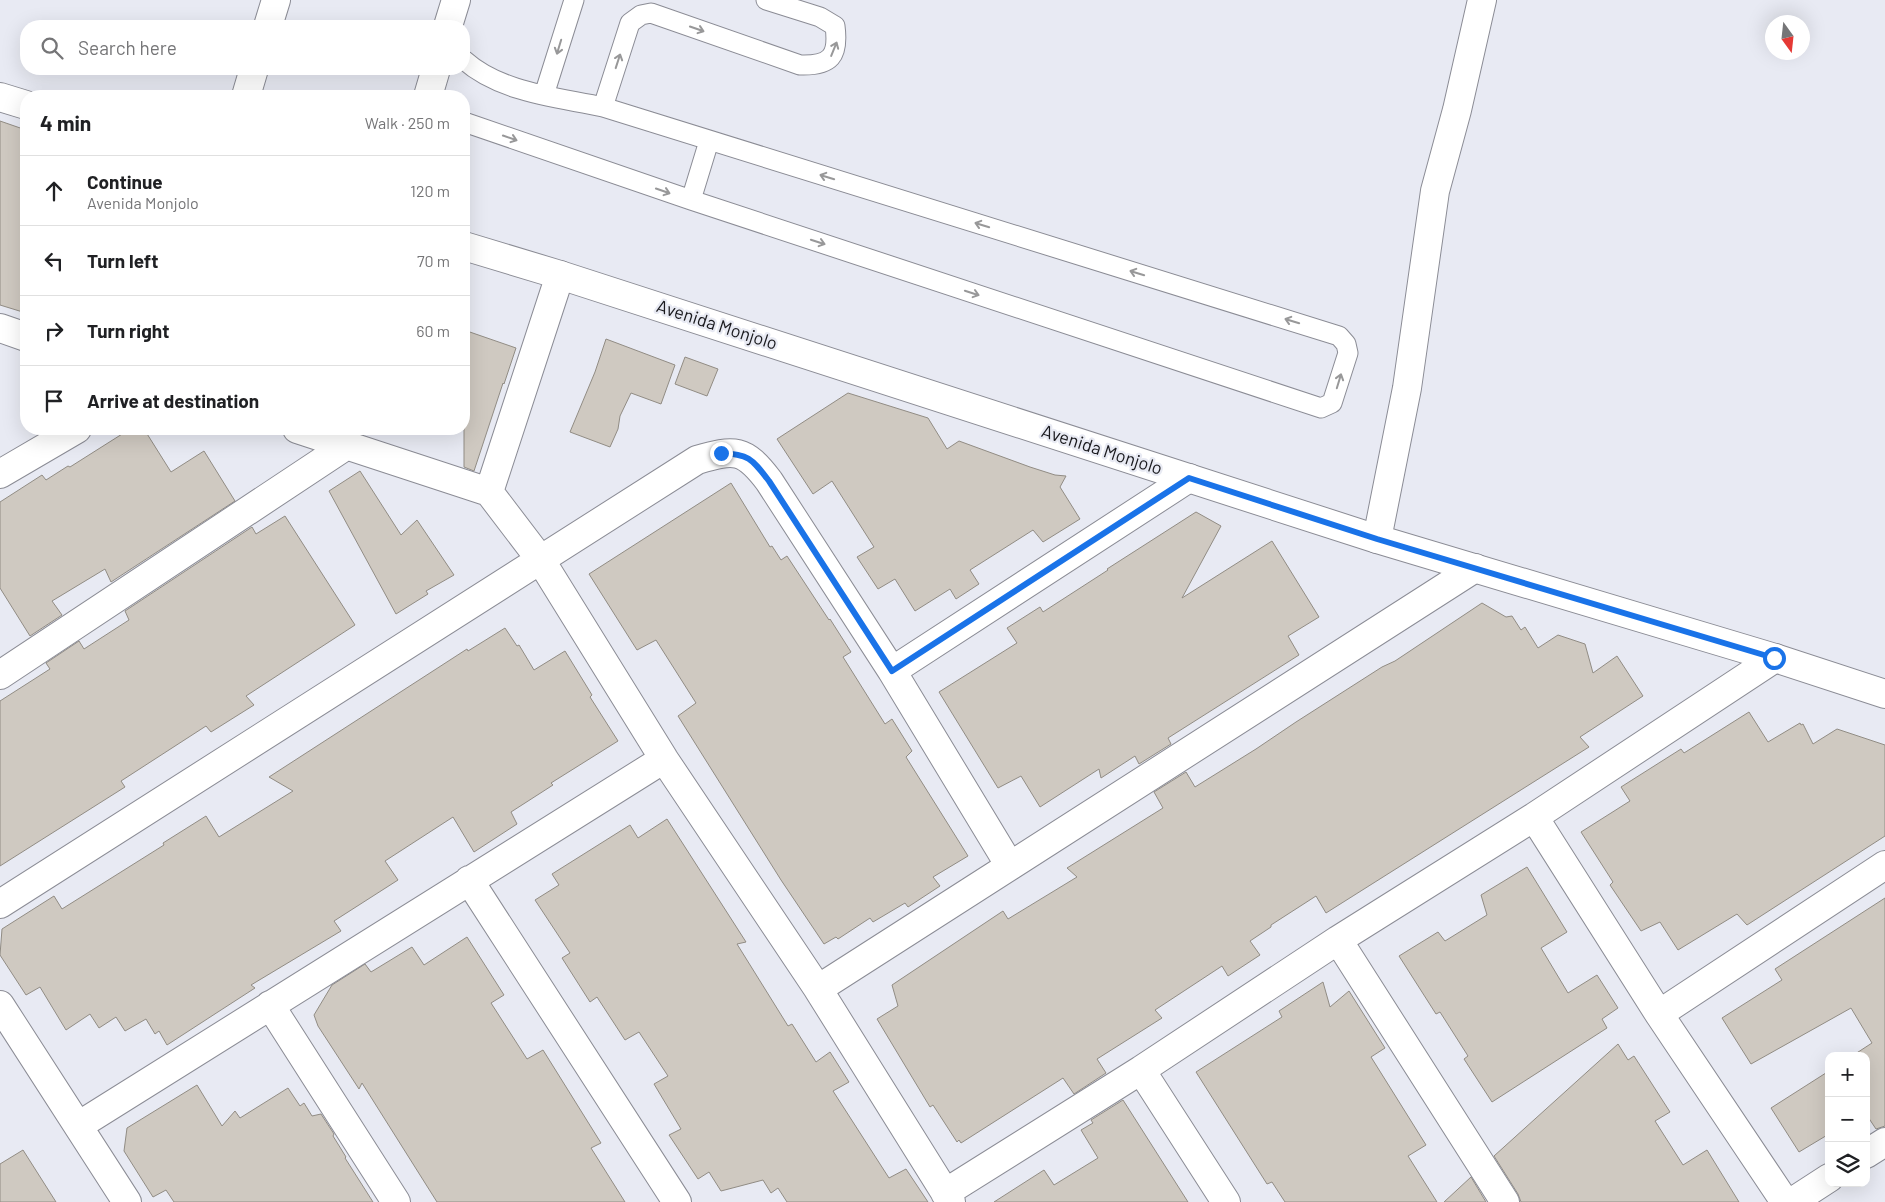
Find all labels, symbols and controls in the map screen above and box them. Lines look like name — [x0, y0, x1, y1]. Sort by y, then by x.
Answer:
north arrow — [1765, 15, 1810, 60]
search box — [20, 20, 470, 75]
one-way arrow — [688, 25, 704, 34]
icon: search — [38, 34, 66, 62]
text: Search here — [78, 36, 177, 59]
one-way arrow — [554, 38, 564, 54]
one-way arrow — [830, 42, 839, 57]
one-way arrow — [614, 54, 623, 69]
text: 4 min — [40, 110, 91, 135]
text: Walk · 250 m — [365, 113, 450, 132]
one-way arrow — [502, 134, 517, 143]
text: Continue — [87, 170, 163, 193]
one-way arrow — [819, 172, 835, 181]
icon: ahead — [40, 177, 68, 205]
text: 120 m — [410, 181, 450, 200]
one-way arrow — [655, 187, 671, 196]
text: Avenida Monjolo — [87, 193, 199, 212]
one-way arrow — [974, 219, 990, 229]
one-way arrow — [809, 238, 825, 247]
icon: left — [40, 247, 68, 275]
text: Turn left — [87, 249, 158, 272]
text: 70 m — [417, 251, 450, 270]
one-way arrow — [1130, 268, 1145, 277]
one-way arrow — [964, 289, 979, 298]
street label: Avenida Monjolo — [654, 294, 780, 354]
one-way arrow — [1285, 316, 1301, 326]
icon: right — [40, 317, 68, 345]
text: Turn right — [87, 319, 169, 342]
text: 60 m — [416, 321, 450, 340]
one-way arrow — [1334, 373, 1344, 389]
icon: arrive — [40, 387, 68, 415]
text: Arrive at destination — [87, 389, 259, 412]
street label: Avenida Monjolo — [1039, 419, 1165, 479]
route end — [710, 442, 733, 465]
route start — [1763, 647, 1786, 670]
map controls — [1825, 1052, 1870, 1187]
button: + — [1825, 1052, 1870, 1097]
button: − — [1825, 1097, 1870, 1142]
button: layers — [1825, 1142, 1870, 1187]

